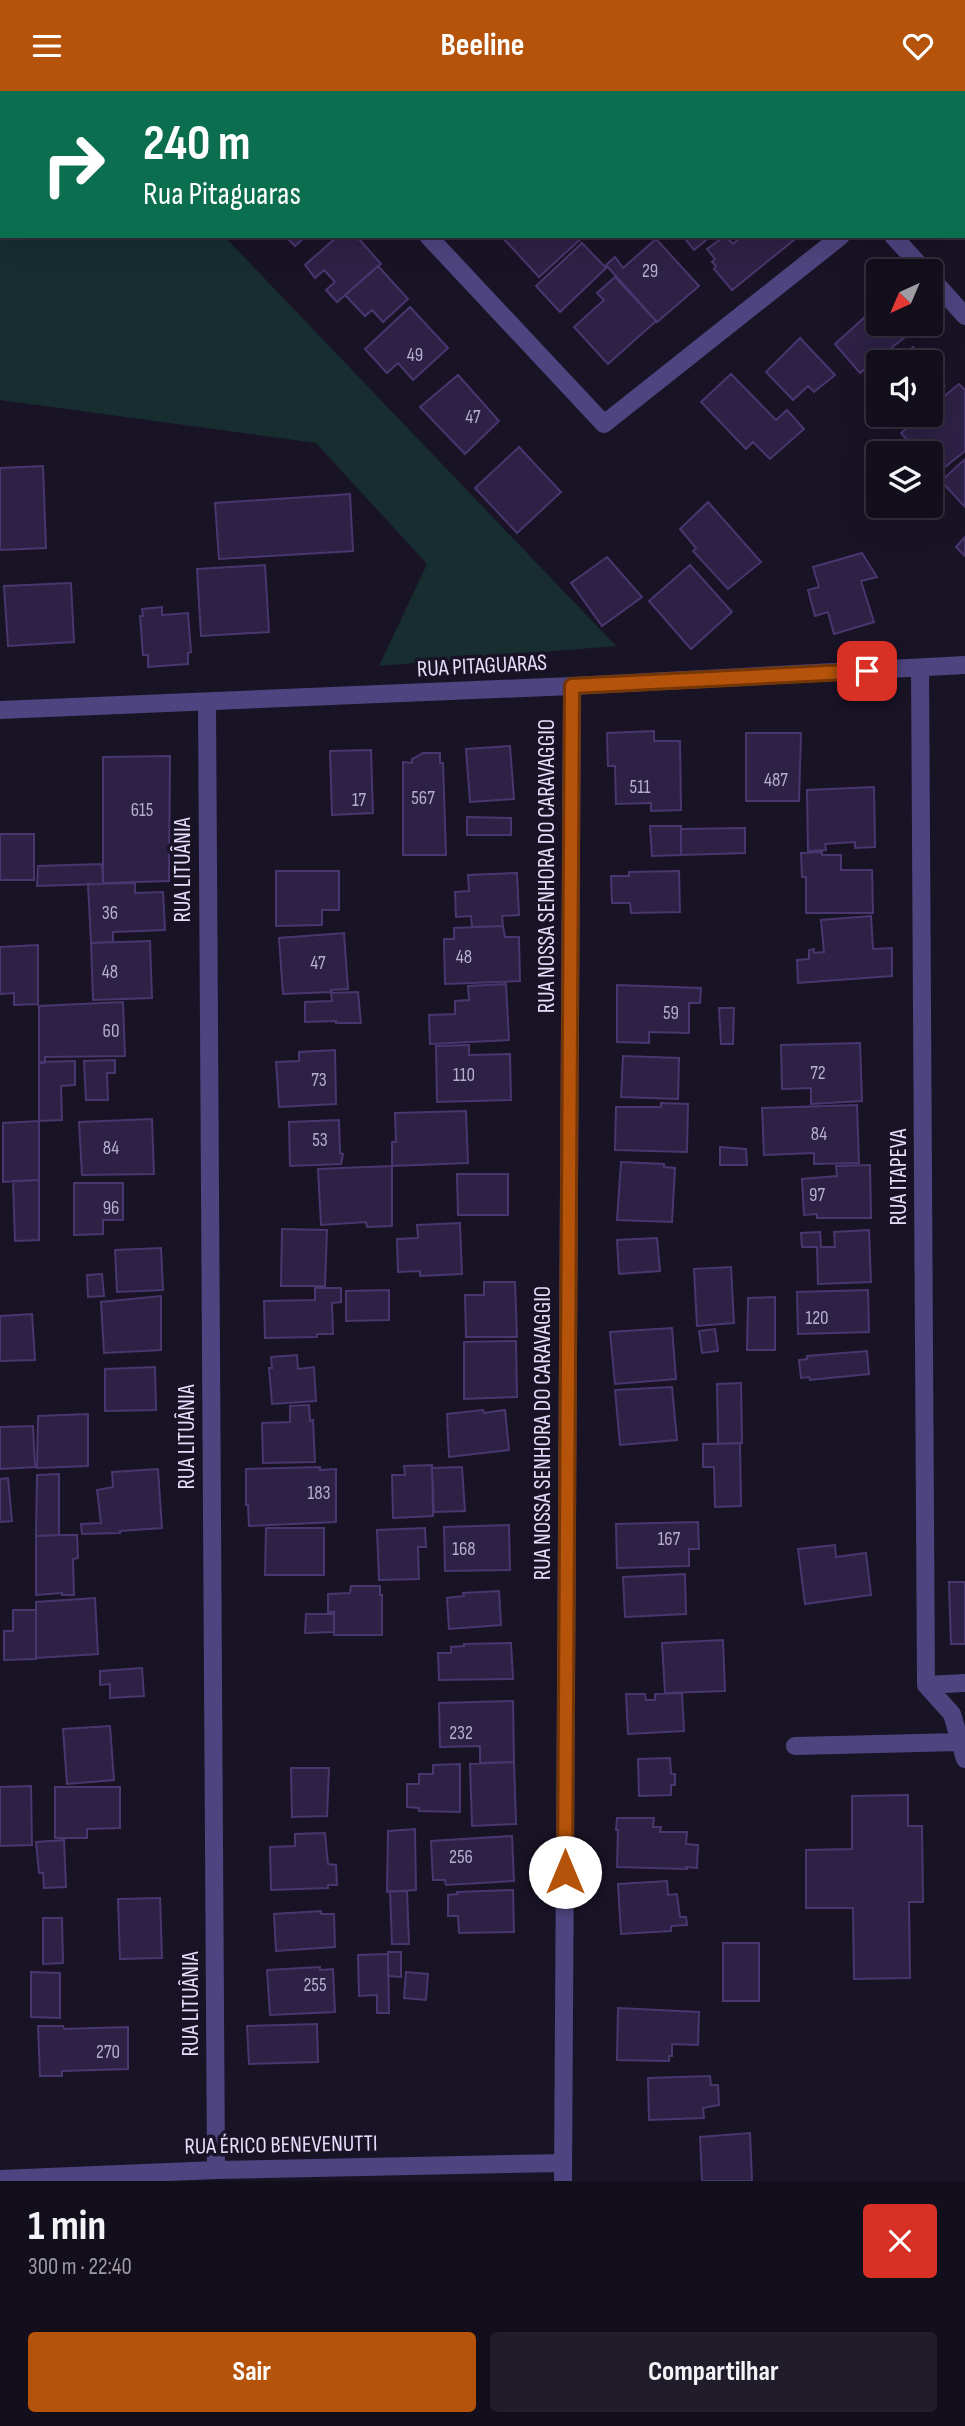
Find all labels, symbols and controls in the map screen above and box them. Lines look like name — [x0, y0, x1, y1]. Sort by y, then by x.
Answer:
text: Beeline — [441, 26, 524, 65]
icon: menu — [28, 27, 66, 65]
icon: heart — [899, 27, 937, 65]
text: 240 m — [143, 115, 251, 174]
icon: right — [28, 119, 119, 210]
text: Rua Pitaguaras — [143, 175, 301, 214]
north arrow — [866, 259, 943, 336]
map controls — [866, 259, 943, 518]
house number: 29 — [642, 260, 658, 283]
house number: 49 — [407, 344, 423, 367]
button: sound — [866, 350, 943, 427]
house number: 47 — [465, 406, 481, 429]
button: layers — [866, 441, 943, 518]
pin — [837, 641, 897, 701]
street label: RUA PITAGUARAS — [416, 649, 548, 683]
icon: arrive — [848, 652, 886, 690]
street label: RUA NOSSA SENHORA DO CARAVAGGIO — [533, 719, 561, 1013]
house number: 487 — [764, 769, 788, 792]
house number: 511 — [630, 776, 651, 799]
house number: 567 — [411, 787, 435, 810]
house number: 17 — [352, 789, 367, 812]
house number: 615 — [131, 799, 153, 822]
street label: RUA LITUÂNIA — [169, 817, 197, 923]
house number: 36 — [102, 902, 118, 925]
house number: 48 — [456, 946, 472, 969]
house number: 47 — [310, 952, 326, 975]
house number: 48 — [102, 961, 118, 984]
house number: 59 — [663, 1002, 679, 1025]
house number: 60 — [103, 1020, 119, 1043]
house number: 72 — [810, 1062, 826, 1085]
house number: 110 — [453, 1064, 475, 1087]
house number: 73 — [311, 1069, 327, 1092]
house number: 84 — [811, 1123, 827, 1146]
street label: RUA ITAPEVA — [885, 1128, 913, 1225]
house number: 53 — [312, 1129, 328, 1152]
house number: 84 — [103, 1137, 119, 1160]
house number: 97 — [809, 1184, 825, 1207]
house number: 96 — [103, 1197, 119, 1220]
street label: RUA NOSSA SENHORA DO CARAVAGGIO — [529, 1286, 557, 1580]
house number: 120 — [805, 1307, 829, 1330]
street label: RUA LITUÂNIA — [173, 1384, 201, 1490]
house number: 183 — [308, 1482, 331, 1505]
house number: 167 — [658, 1528, 681, 1551]
house number: 168 — [452, 1538, 476, 1561]
house number: 232 — [449, 1722, 473, 1745]
position arrow — [528, 1835, 602, 1909]
house number: 256 — [449, 1846, 473, 1869]
street label: RUA LITUÂNIA — [177, 1951, 205, 2057]
house number: 255 — [303, 1974, 327, 1997]
house number: 270 — [96, 2041, 120, 2064]
street label: RUA ÉRICO BENEVENUTTI — [184, 2129, 378, 2161]
text: 1 min — [28, 2201, 106, 2252]
button: close — [863, 2204, 937, 2278]
text: 300 m · 22:40 — [28, 2253, 132, 2281]
button: Sair — [28, 2332, 476, 2412]
button: Compartilhar — [490, 2332, 937, 2412]

